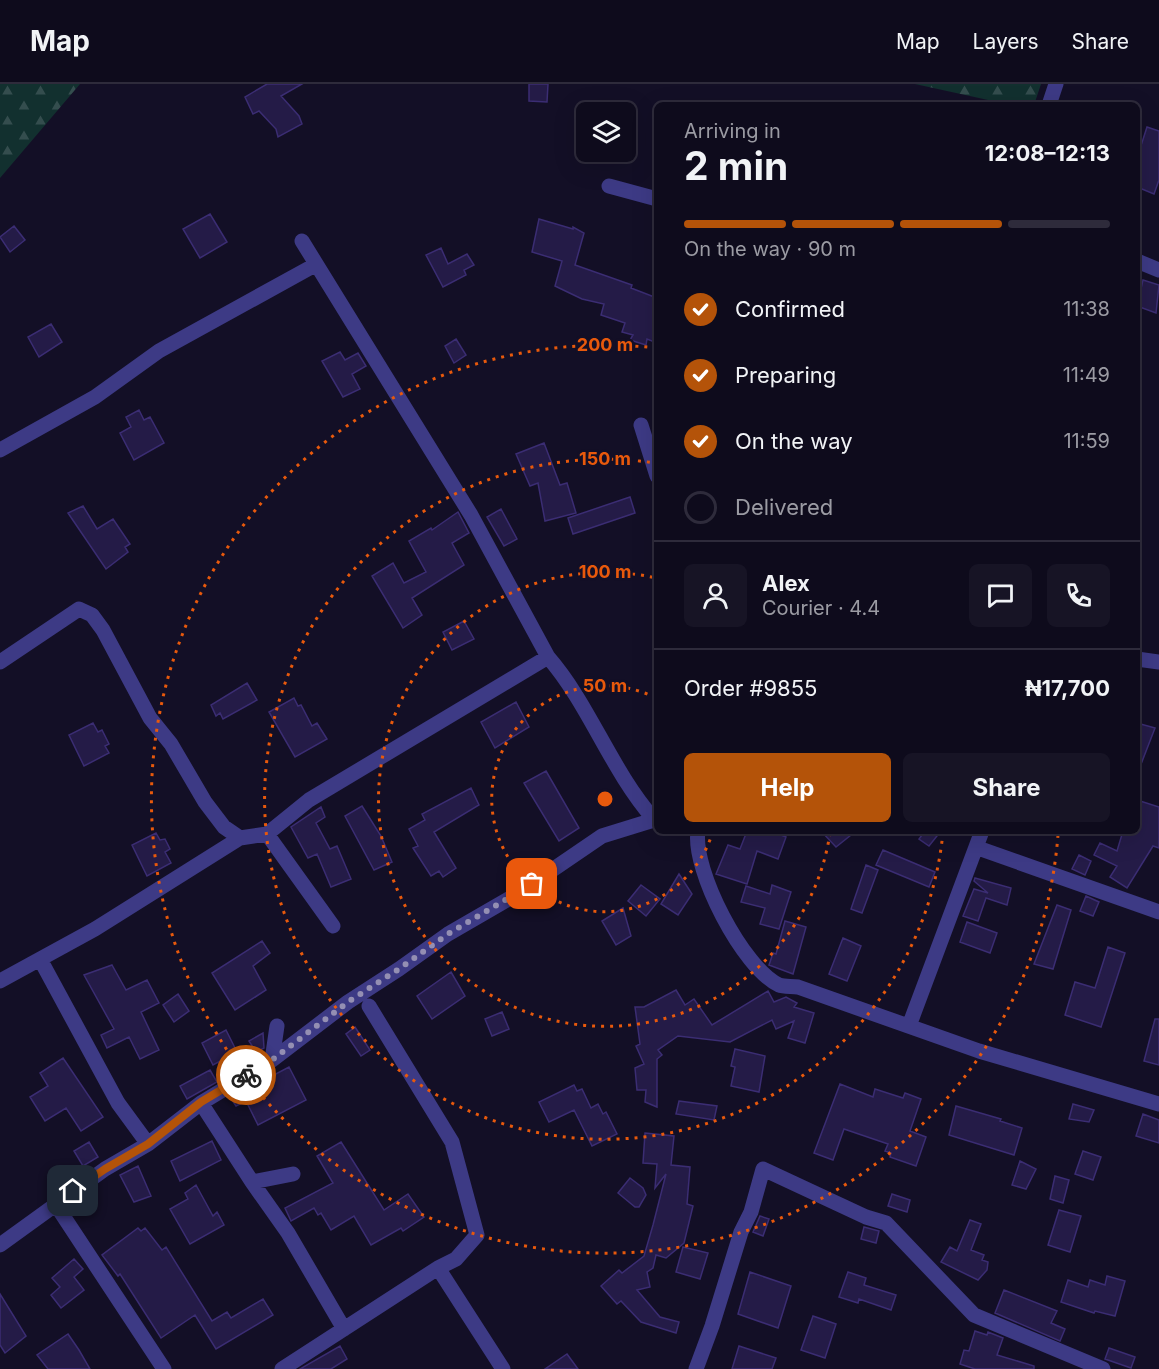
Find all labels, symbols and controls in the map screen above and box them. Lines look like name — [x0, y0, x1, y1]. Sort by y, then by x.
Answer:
text: Map — [30, 24, 90, 58]
text: Map — [896, 29, 940, 54]
text: Layers — [973, 29, 1039, 54]
text: Share — [1072, 29, 1129, 54]
map controls — [576, 102, 636, 162]
button: layers — [576, 102, 636, 162]
text: Arriving in — [684, 119, 781, 143]
text: 12:08–12:13 — [985, 140, 1110, 166]
text: 2 min — [684, 142, 788, 189]
text: On the way · 90 m — [684, 237, 856, 261]
icon: check — [684, 293, 717, 326]
text: Confirmed — [735, 296, 845, 322]
text: 11:38 — [1063, 297, 1110, 321]
text: 200 m — [577, 334, 633, 355]
icon: check — [684, 359, 717, 392]
text: Preparing — [735, 362, 836, 388]
text: 11:49 — [1063, 363, 1110, 387]
icon: check — [684, 425, 717, 458]
text: On the way — [735, 428, 853, 454]
text: 11:59 — [1063, 429, 1110, 453]
text: 150 m — [579, 448, 631, 469]
text: Delivered — [735, 494, 833, 520]
text: 100 m — [579, 561, 631, 582]
button: person — [684, 564, 747, 627]
button: chat — [969, 564, 1032, 627]
button: phone — [1047, 564, 1110, 627]
text: Alex — [762, 570, 810, 596]
text: Courier · 4.4 — [762, 596, 880, 620]
text: 50 m — [583, 675, 627, 696]
text: Order #9855 — [684, 675, 817, 701]
text: ₦17,700 — [1025, 675, 1110, 701]
button: Help — [684, 753, 891, 822]
button: Share — [903, 753, 1110, 822]
centre of rings — [595, 789, 615, 809]
pin — [506, 858, 557, 909]
icon: bag — [515, 867, 548, 900]
courier — [216, 1045, 276, 1105]
icon: bike — [230, 1059, 263, 1092]
pin — [47, 1165, 98, 1216]
icon: home — [56, 1174, 89, 1207]

